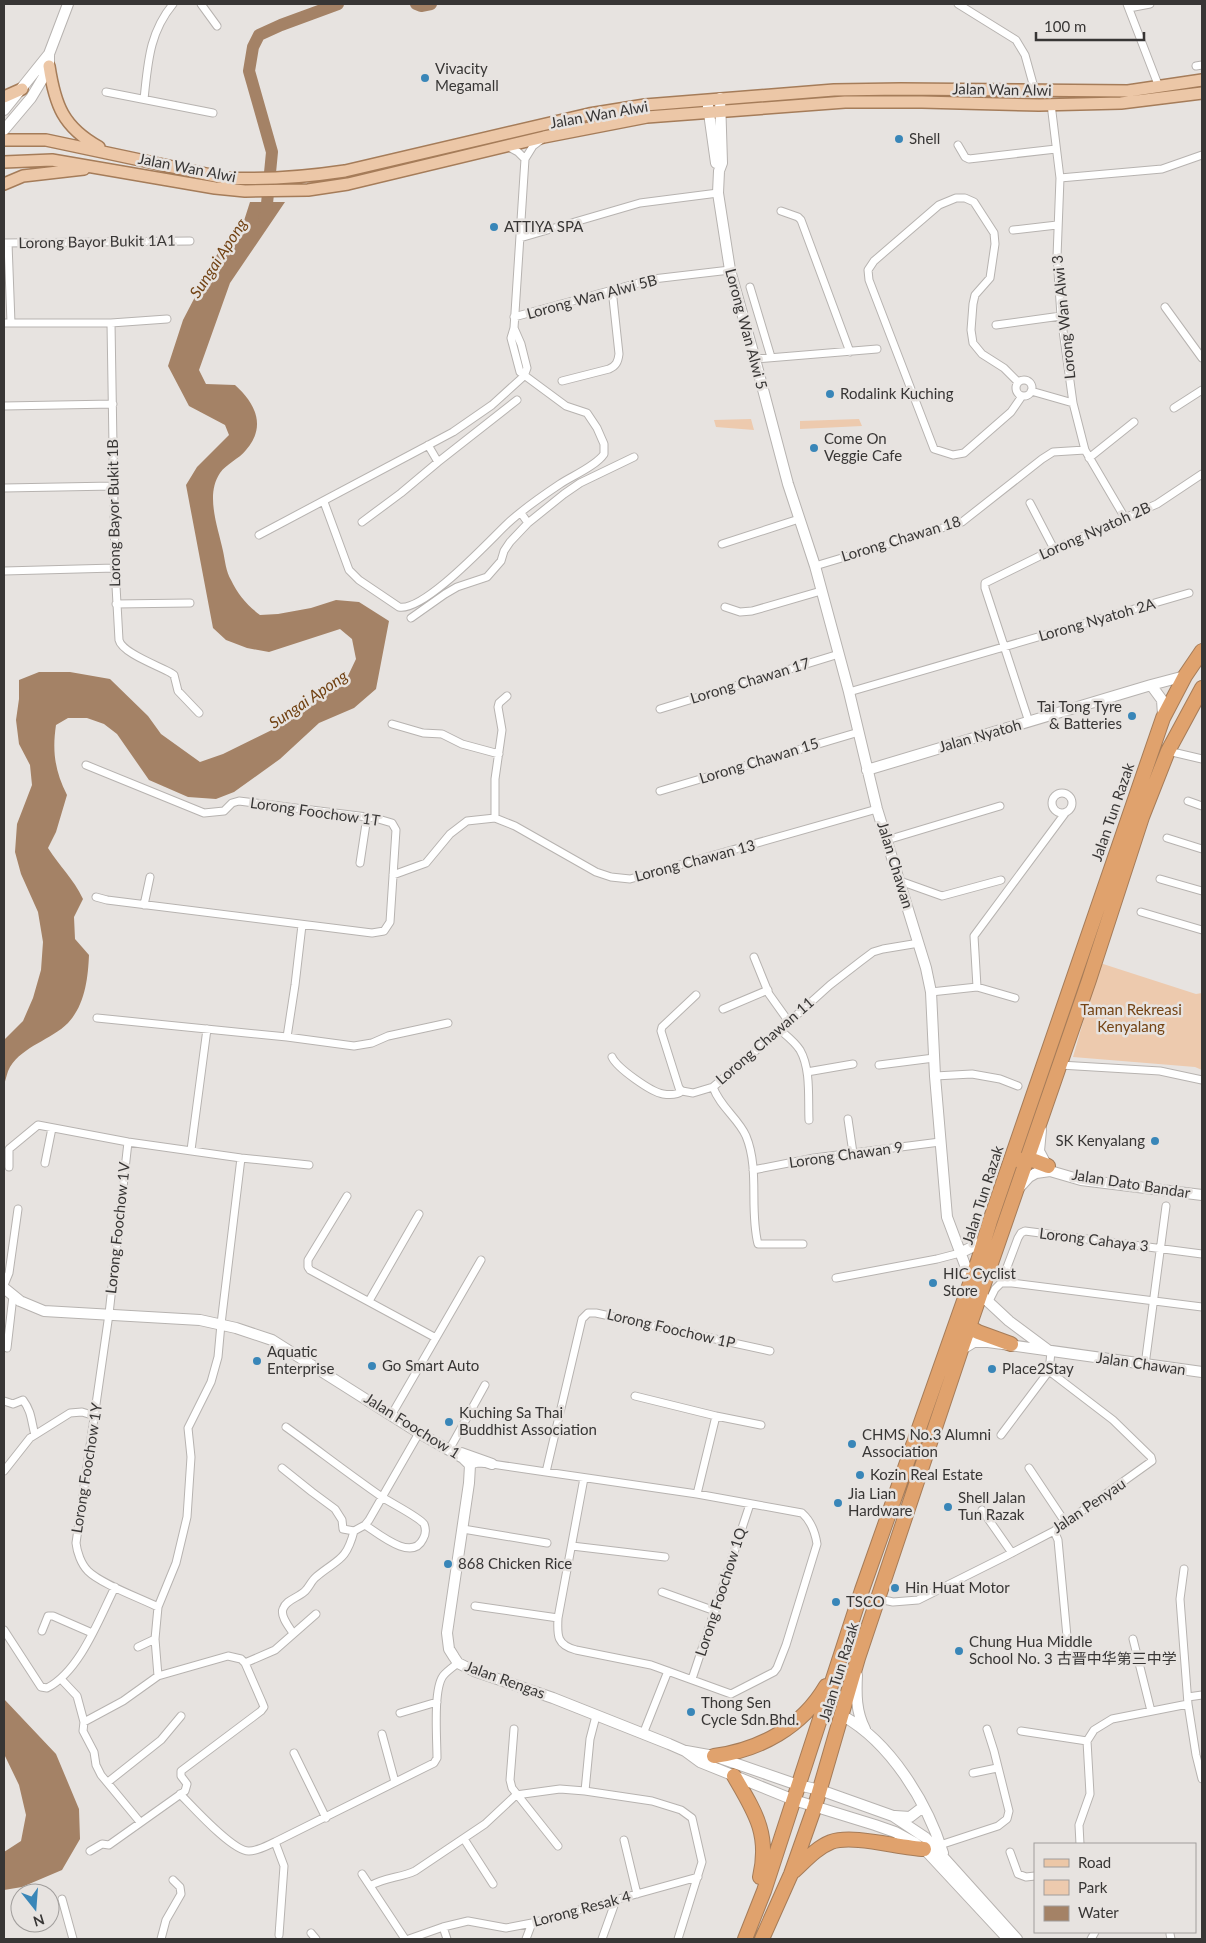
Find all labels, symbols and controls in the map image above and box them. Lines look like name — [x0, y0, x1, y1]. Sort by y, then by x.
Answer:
scale bar — [1036, 10, 1144, 42]
text: 100 m — [1044, 17, 1086, 35]
place label: Vivacity Megamall — [435, 59, 499, 94]
marker: Vivacity Megamall — [419, 72, 431, 84]
street label: Jalan Wan Alwi — [952, 79, 1052, 99]
street label: Jalan Wan Alwi — [548, 97, 649, 132]
place label: Shell — [909, 129, 940, 147]
marker: Shell — [893, 133, 905, 145]
street label: Jalan Wan Alwi — [137, 149, 238, 185]
water label: Sungai Apong — [185, 214, 250, 301]
place label: ATTIYA SPA — [504, 217, 584, 235]
marker: ATTIYA SPA — [488, 221, 500, 233]
street label: Lorong Bayor Bukit 1A1 — [18, 231, 176, 251]
street label: Lorong Wan Alwi 3 — [1048, 254, 1078, 380]
street label: Lorong Wan Alwi 5 — [722, 266, 772, 391]
street label: Lorong Wan Alwi 5B — [525, 270, 659, 322]
place label: Rodalink Kuching — [840, 384, 954, 402]
marker: Rodalink Kuching — [824, 388, 836, 400]
place label: Come On Veggie Cafe — [824, 429, 902, 464]
street label: Lorong Bayor Bukit 1B — [103, 439, 123, 587]
marker: Come On Veggie Cafe — [808, 442, 820, 454]
street label: Lorong Nyatoh 2B — [1036, 497, 1153, 563]
street label: Lorong Chawan 18 — [839, 511, 963, 565]
street label: Lorong Nyatoh 2A — [1036, 594, 1158, 644]
street label: Lorong Chawan 17 — [688, 653, 812, 707]
water label: Sungai Apong — [265, 665, 351, 732]
place label: Tai Tong Tyre & Batteries — [1037, 697, 1122, 732]
marker: Tai Tong Tyre & Batteries — [1126, 710, 1138, 722]
street label: Jalan Nyatoh — [936, 715, 1023, 755]
street label: Lorong Chawan 15 — [697, 733, 821, 787]
street label: Jalan Tun Razak — [1087, 760, 1137, 863]
street label: Lorong Foochow 1T — [249, 793, 381, 829]
street label: Jalan Chawan — [874, 819, 918, 910]
street label: Lorong Chawan 13 — [633, 835, 757, 885]
street label: Lorong Chawan 11 — [712, 993, 817, 1088]
park label: Taman Rekreasi Kenyalang — [1080, 1000, 1182, 1035]
place label: SK Kenyalang — [1055, 1131, 1145, 1149]
marker: SK Kenyalang — [1149, 1135, 1161, 1147]
street label: Lorong Chawan 9 — [788, 1137, 904, 1171]
street label: Jalan Tun Razak — [958, 1143, 1007, 1246]
street label: Lorong Foochow 1V — [101, 1160, 133, 1295]
street label: Jalan Dato Bandar — [1071, 1165, 1192, 1201]
street label: Lorong Cahaya 3 — [1038, 1223, 1150, 1255]
place label: HIC Cyclist Store — [943, 1264, 1017, 1299]
marker: HIC Cyclist Store — [927, 1277, 939, 1289]
street label: Lorong Foochow 1P — [605, 1305, 737, 1352]
place label: Aquatic Enterprise — [267, 1342, 334, 1377]
street label: Jalan Chawan — [1095, 1348, 1187, 1378]
marker: Aquatic Enterprise — [251, 1355, 263, 1367]
place label: Go Smart Auto — [382, 1356, 479, 1374]
place label: Place2Stay — [1002, 1359, 1074, 1377]
marker: Go Smart Auto — [366, 1360, 378, 1372]
marker: Place2Stay — [986, 1363, 998, 1375]
street label: Jalan Foochow 1 — [361, 1389, 464, 1462]
street label: Lorong Foochow 1Y — [67, 1401, 105, 1534]
place label: Kuching Sa Thai Buddhist Association — [459, 1403, 597, 1438]
marker: Kuching Sa Thai Buddhist Association — [443, 1416, 455, 1428]
place label: CHMS No.3 Alumni Association — [862, 1425, 991, 1460]
marker: CHMS No.3 Alumni Association — [846, 1438, 858, 1450]
place label: Kozin Real Estate — [870, 1465, 983, 1483]
marker: Kozin Real Estate — [854, 1469, 866, 1481]
street label: Jalan Penyau — [1048, 1474, 1129, 1536]
place label: Jia Lian Hardware — [848, 1484, 913, 1519]
place label: Shell Jalan Tun Razak — [958, 1488, 1026, 1523]
marker: Jia Lian Hardware — [832, 1497, 844, 1509]
marker: Shell Jalan Tun Razak — [942, 1501, 954, 1513]
street label: Lorong Foochow 1Q — [691, 1525, 749, 1658]
place label: 868 Chicken Rice — [458, 1554, 572, 1572]
marker: 868 Chicken Rice — [442, 1558, 454, 1570]
place label: Hin Huat Motor — [905, 1578, 1010, 1596]
marker: Hin Huat Motor — [889, 1582, 901, 1594]
place label: TSCO — [846, 1592, 885, 1610]
marker: TSCO — [830, 1596, 842, 1608]
street label: Jalan Tun Razak — [814, 1620, 862, 1723]
place label: Chung Hua Middle School No. 3 古晋中华第三中学 — [969, 1632, 1177, 1667]
marker: Chung Hua Middle School No. 3 古晋中华第三中学 — [953, 1645, 965, 1657]
street label: Jalan Rengas — [463, 1656, 548, 1702]
place label: Thong Sen Cycle Sdn.Bhd. — [701, 1693, 799, 1728]
marker: Thong Sen Cycle Sdn.Bhd. — [685, 1706, 697, 1718]
legend — [1034, 1843, 1196, 1933]
text: Road — [1078, 1853, 1111, 1871]
text: Park — [1078, 1878, 1108, 1896]
north arrow — [10, 1883, 60, 1933]
street label: Lorong Resak 4 — [531, 1886, 633, 1930]
text: Water — [1078, 1903, 1119, 1921]
text: N — [31, 1911, 47, 1931]

